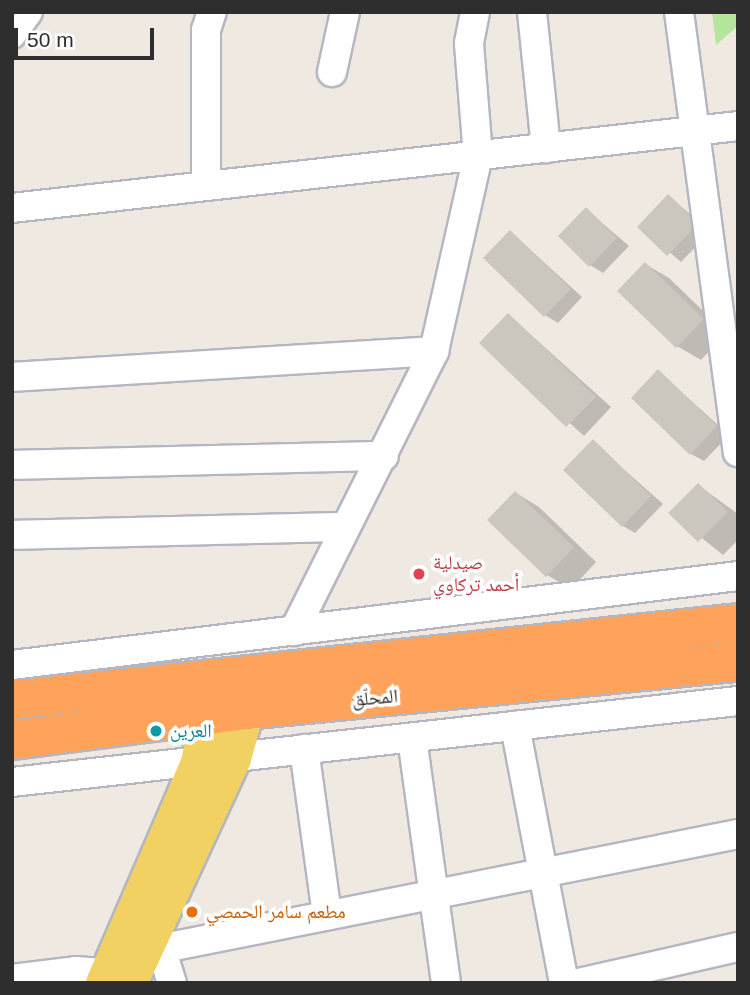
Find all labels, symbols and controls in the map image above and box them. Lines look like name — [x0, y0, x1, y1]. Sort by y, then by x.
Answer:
scale bar — [18, 14, 158, 58]
text: 50 m — [27, 28, 74, 51]
place label: صيدلية أحمد تركاوي — [433, 552, 519, 596]
marker: صيدلية أحمد تركاوي — [411, 566, 427, 582]
street label: المحلّق — [351, 685, 399, 711]
place label: العرين — [170, 720, 212, 742]
marker: العرين — [148, 723, 164, 739]
place label: مطعم سامر الحمصي — [206, 901, 346, 923]
marker: مطعم سامر الحمصي — [184, 904, 200, 920]

